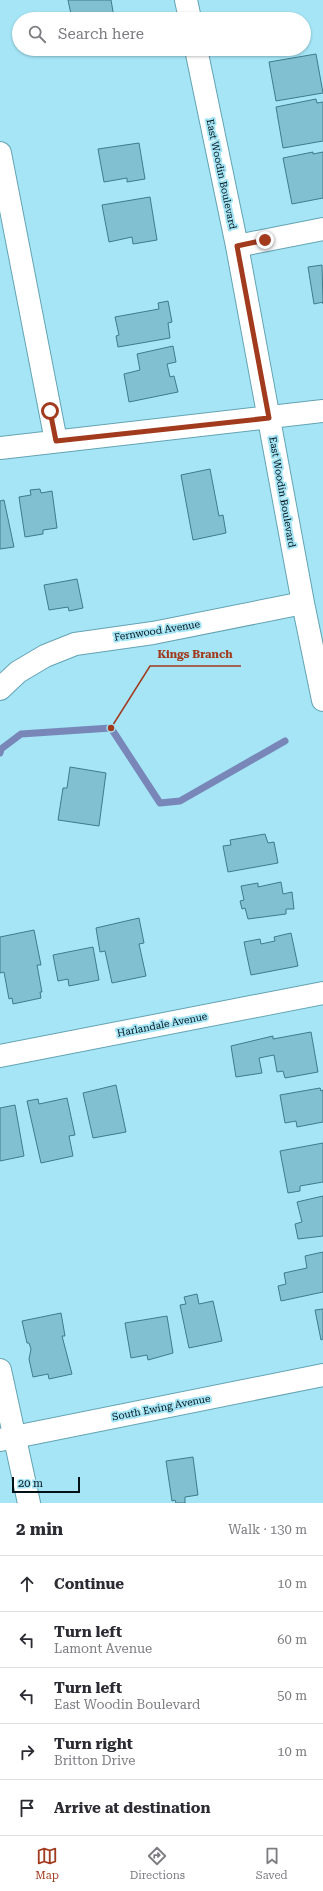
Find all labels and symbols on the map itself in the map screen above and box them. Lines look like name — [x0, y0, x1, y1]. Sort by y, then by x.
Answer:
street label: East Woodin Boulevard — [204, 118, 239, 231]
route end — [256, 231, 274, 249]
route start — [41, 402, 59, 420]
street label: East Woodin Boulevard — [267, 436, 298, 549]
street label: Fernwood Avenue — [113, 618, 201, 643]
callout: Kings Branch — [150, 643, 241, 666]
text: Kings Branch — [157, 648, 233, 661]
street label: Harlandale Avenue — [116, 1010, 209, 1039]
street label: South Ewing Avenue — [111, 1392, 212, 1422]
scale bar — [12, 1475, 80, 1494]

